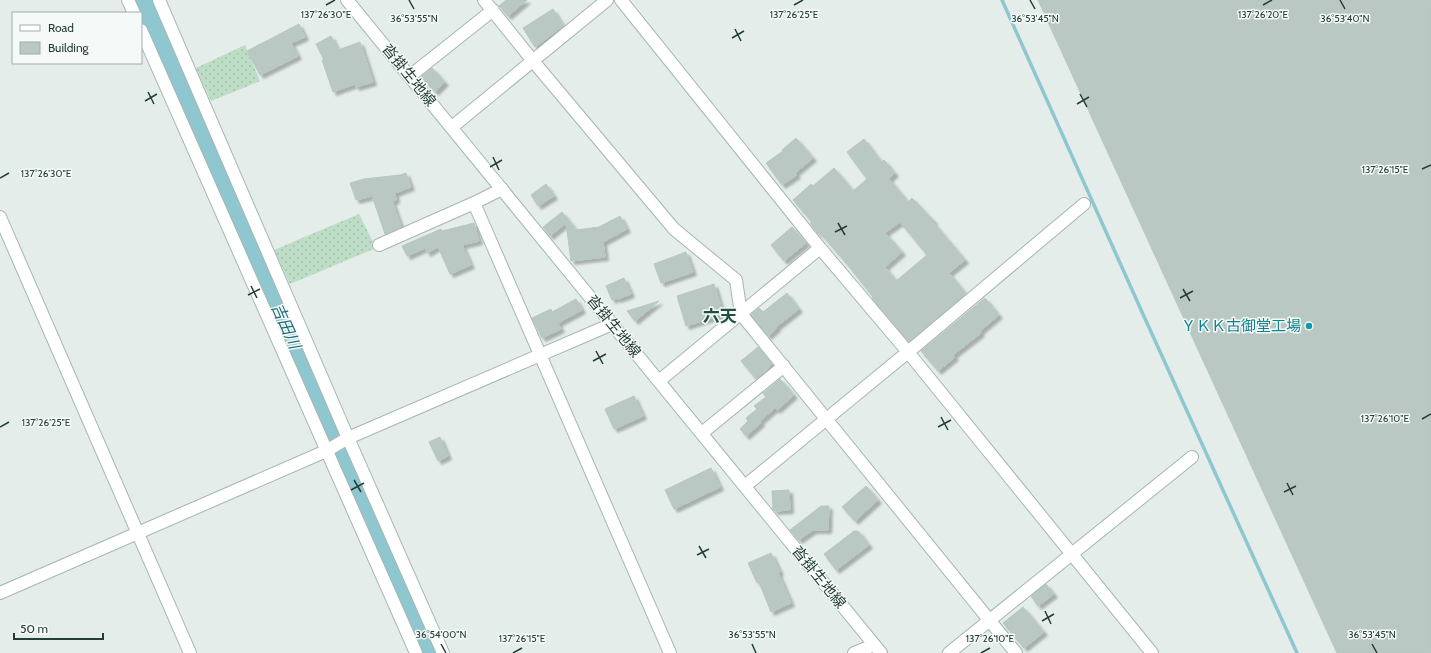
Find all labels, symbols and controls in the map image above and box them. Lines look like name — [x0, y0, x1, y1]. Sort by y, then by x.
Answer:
text: 137°26'30"E — [301, 8, 352, 21]
text: 137°26'25"E — [770, 8, 819, 21]
text: 137°26'20"E — [1238, 8, 1289, 21]
legend — [12, 12, 142, 64]
text: 36°53'55"N — [390, 12, 438, 25]
text: 36°53'45"N — [1011, 12, 1059, 25]
text: 36°53'40"N — [1320, 12, 1370, 25]
text: Road — [48, 20, 74, 35]
text: Building — [48, 40, 90, 55]
street label: 沓掛生地線 — [378, 40, 440, 110]
text: 137°26'15"E — [1362, 163, 1409, 176]
text: 137°26'30"E — [21, 167, 72, 180]
street label: 沓掛生地線 — [583, 291, 645, 361]
water label: 吉田川 — [268, 300, 305, 354]
district label: 六天 — [703, 306, 737, 326]
place label: ＹＫＫ古御堂工場 — [1181, 317, 1301, 335]
marker: ＹＫＫ古御堂工場 — [1304, 321, 1314, 331]
text: 137°26'10"E — [1361, 412, 1410, 425]
text: 137°26'25"E — [22, 416, 71, 429]
street label: 沓掛生地線 — [788, 542, 850, 612]
scale bar — [14, 615, 103, 641]
text: 50 m — [20, 621, 48, 636]
text: 36°54'00"N — [416, 628, 466, 641]
text: 36°53'55"N — [728, 628, 776, 641]
text: 36°53'45"N — [1348, 628, 1396, 641]
text: 137°26'15"E — [499, 632, 546, 645]
text: 137°26'10"E — [966, 632, 1015, 645]

